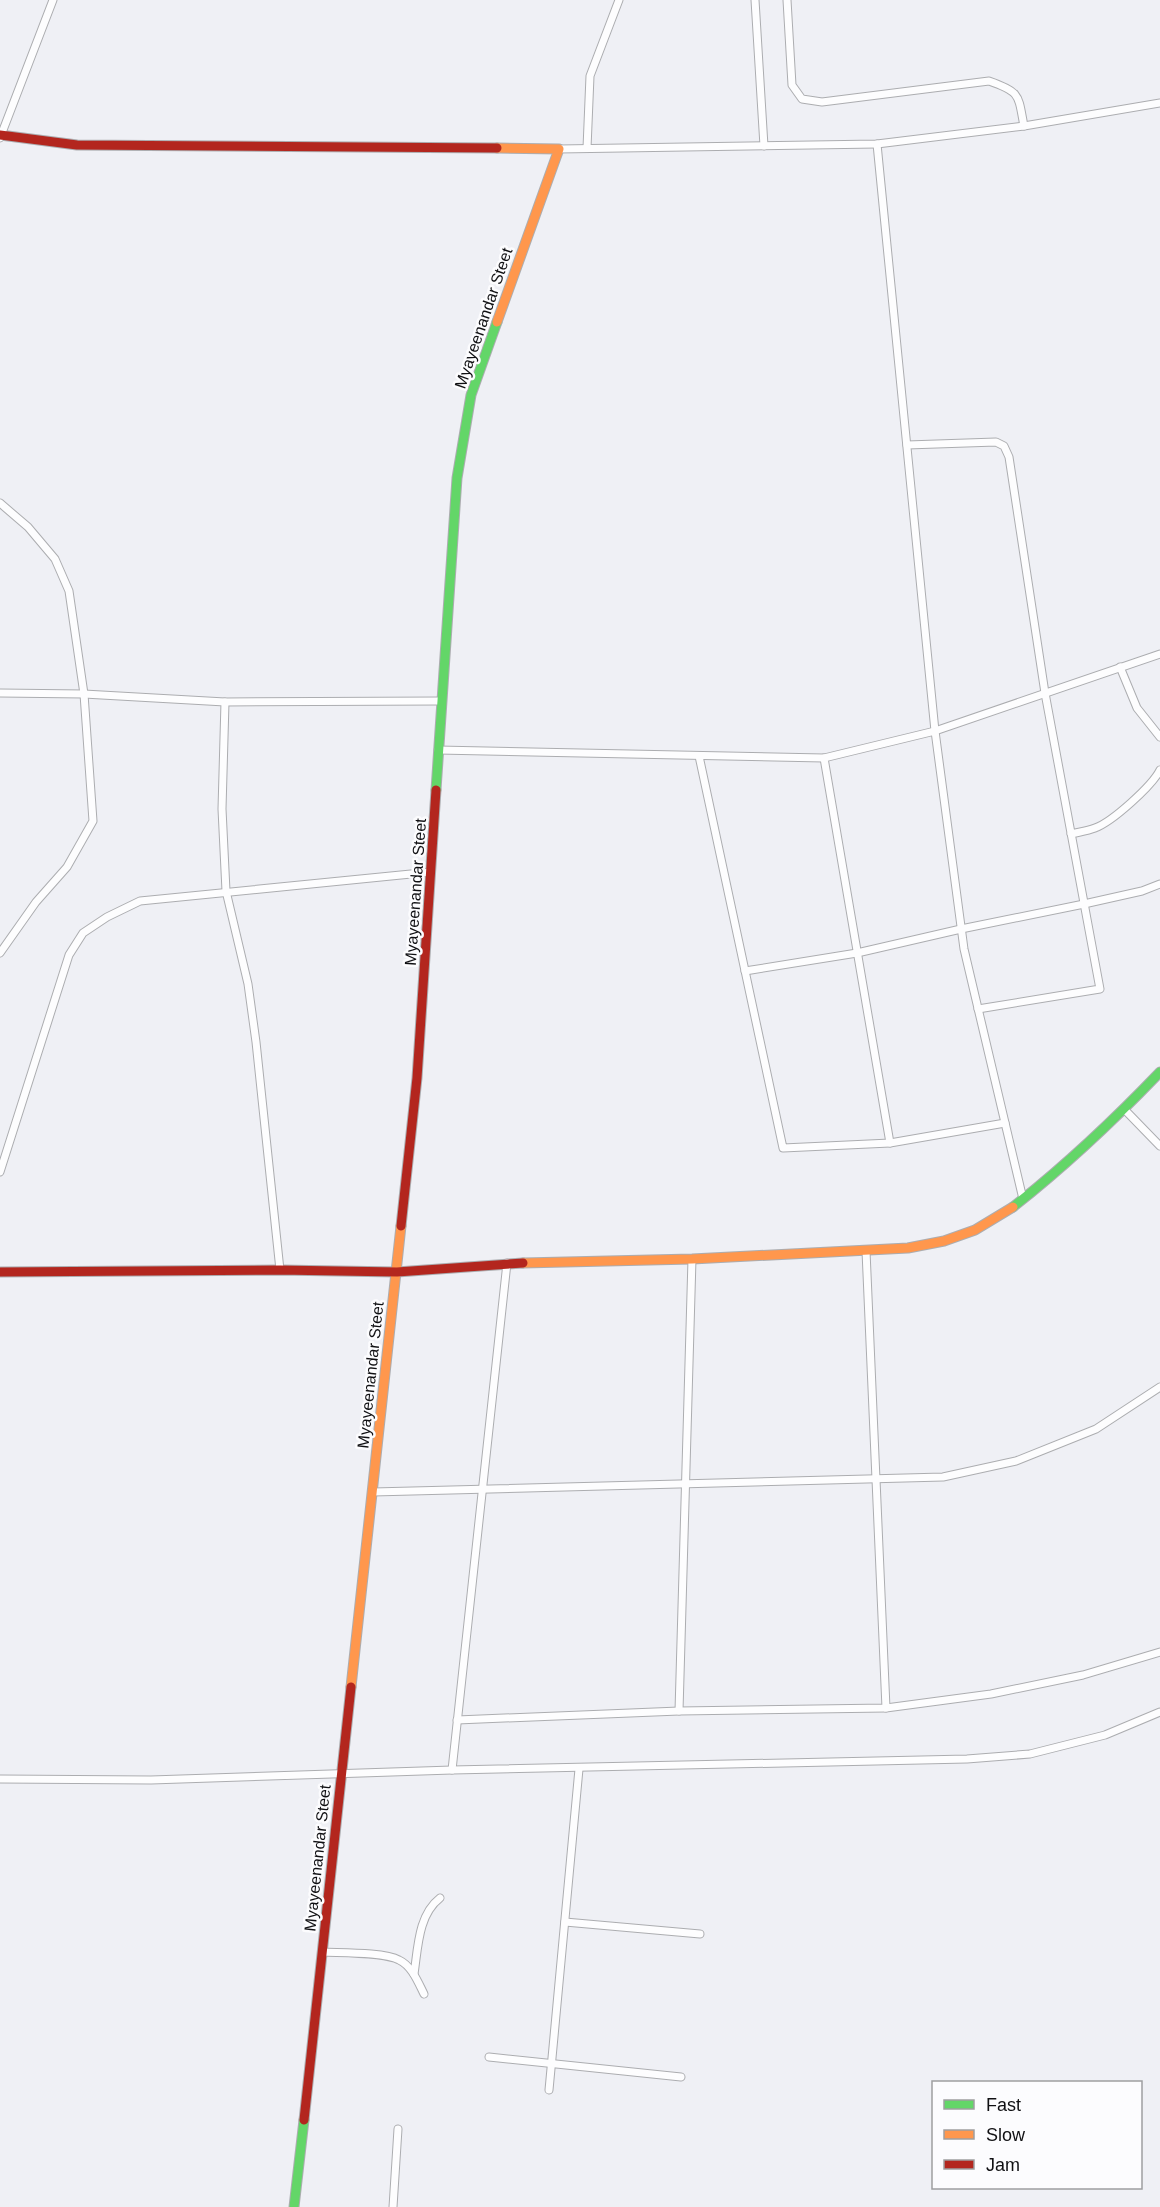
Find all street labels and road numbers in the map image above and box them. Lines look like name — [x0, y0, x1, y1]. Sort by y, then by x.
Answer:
street label: Myayeenandar Steet — [451, 245, 516, 391]
street label: Myayeenandar Steet — [402, 817, 429, 966]
street label: Myayeenandar Steet — [354, 1300, 387, 1449]
street label: Myayeenandar Steet — [301, 1783, 334, 1932]

